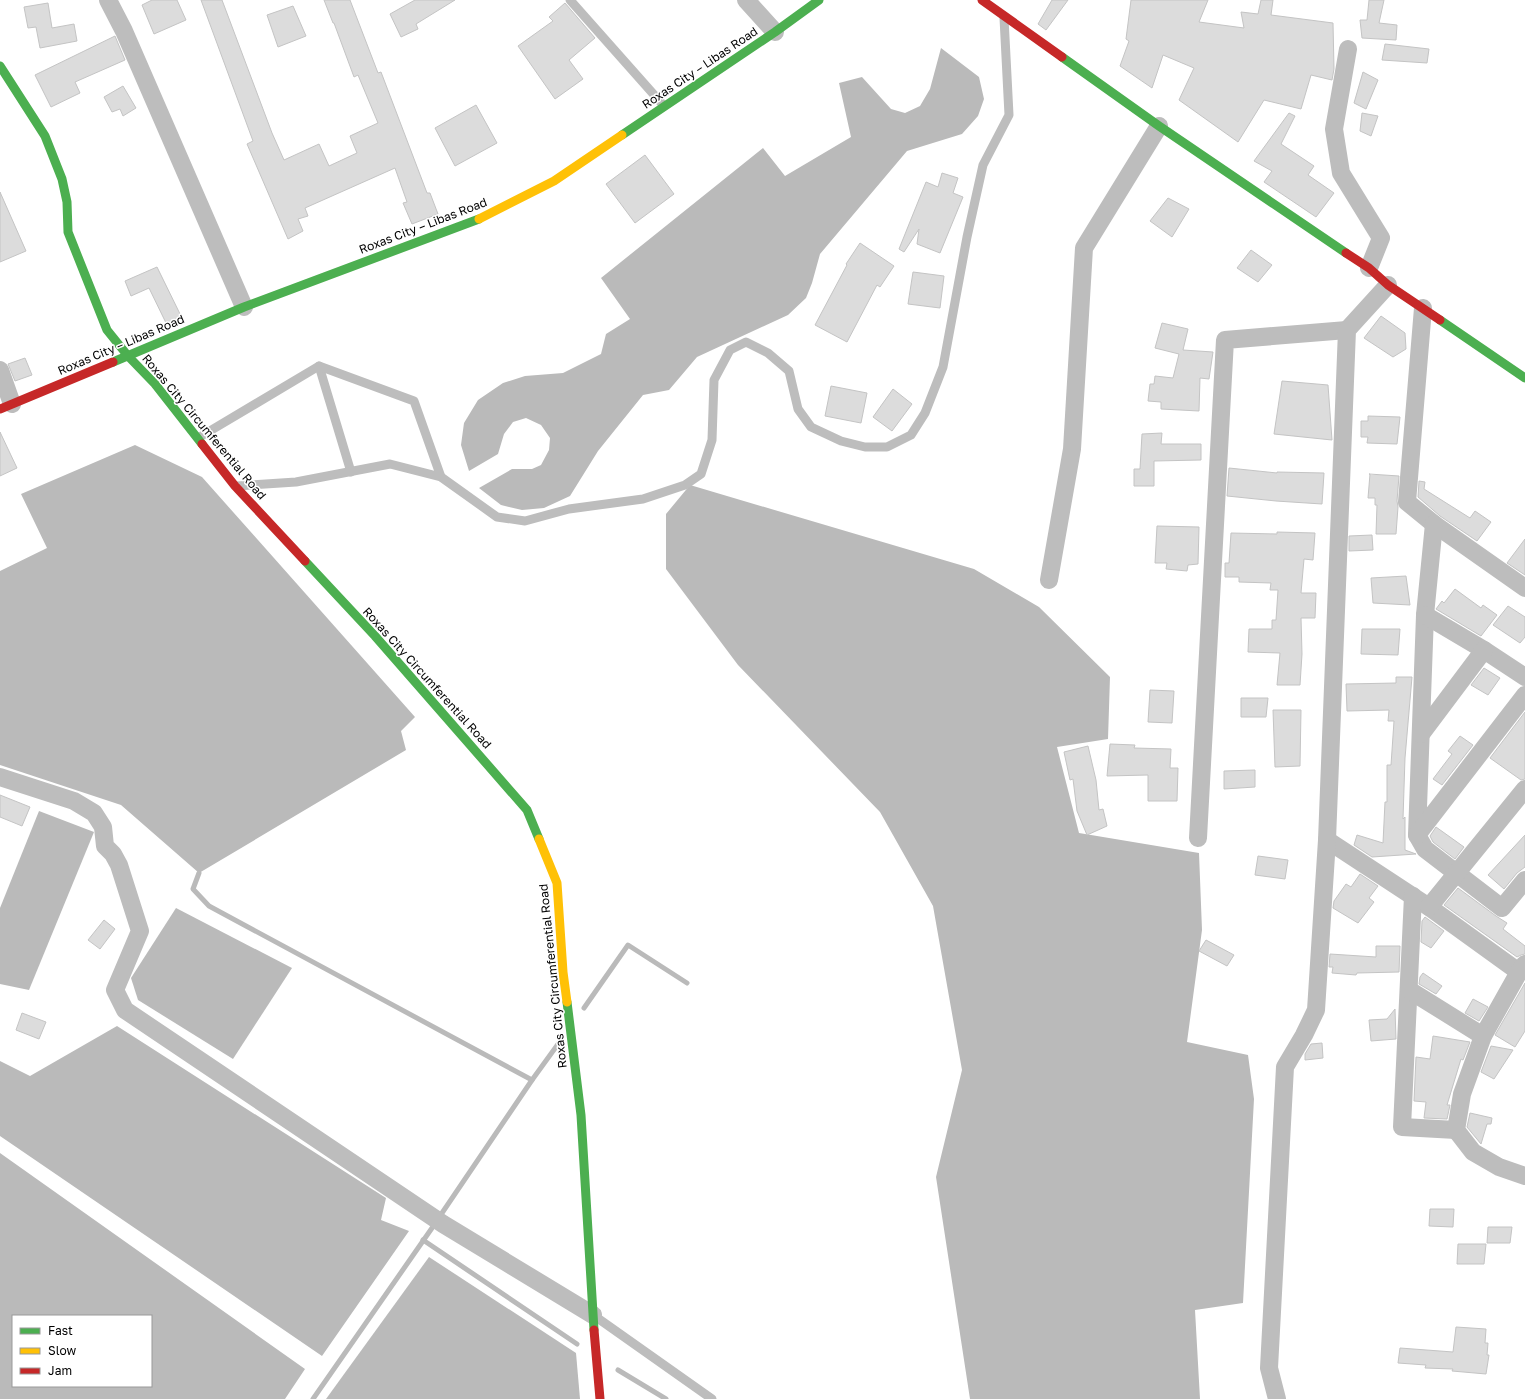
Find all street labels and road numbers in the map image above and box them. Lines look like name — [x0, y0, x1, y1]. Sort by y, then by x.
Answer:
street label: Roxas City – Libas Road — [639, 23, 760, 112]
street label: Roxas City – Libas Road — [357, 194, 489, 257]
street label: Roxas City – Libas Road — [55, 311, 186, 378]
street label: Roxas City Circumferential Road — [139, 351, 270, 502]
street label: Roxas City Circumferential Road — [360, 604, 495, 751]
street label: Roxas City Circumferential Road — [535, 883, 570, 1069]

